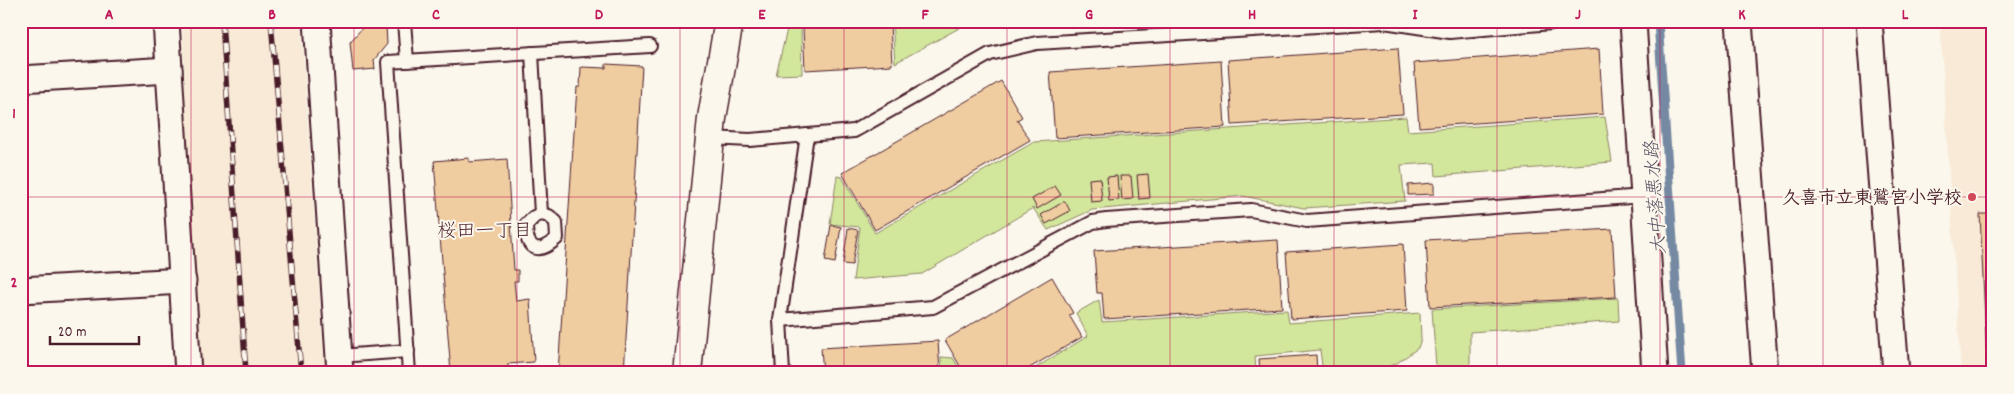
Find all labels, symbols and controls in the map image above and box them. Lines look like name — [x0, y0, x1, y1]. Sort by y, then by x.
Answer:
text: A — [105, 4, 114, 27]
text: B — [268, 4, 276, 27]
text: C — [432, 4, 440, 27]
text: D — [595, 4, 604, 27]
text: E — [758, 4, 766, 27]
text: F — [921, 4, 929, 27]
text: G — [1085, 4, 1093, 27]
text: H — [1248, 4, 1256, 27]
text: I — [1413, 4, 1419, 27]
text: J — [1575, 4, 1581, 27]
text: K — [1738, 4, 1746, 27]
text: L — [1902, 4, 1909, 27]
text: 1 — [12, 103, 16, 126]
water label: 大中落悪水路 — [1640, 139, 1675, 256]
place label: 久喜市立東鷲宮小学校 — [1782, 187, 1962, 212]
marker: 久喜市立東鷲宮小学校 — [1966, 191, 1978, 203]
district label: 桜田一丁目 — [437, 219, 533, 246]
text: 2 — [11, 272, 18, 295]
scale bar — [50, 314, 139, 346]
text: 20 m — [58, 322, 86, 344]

